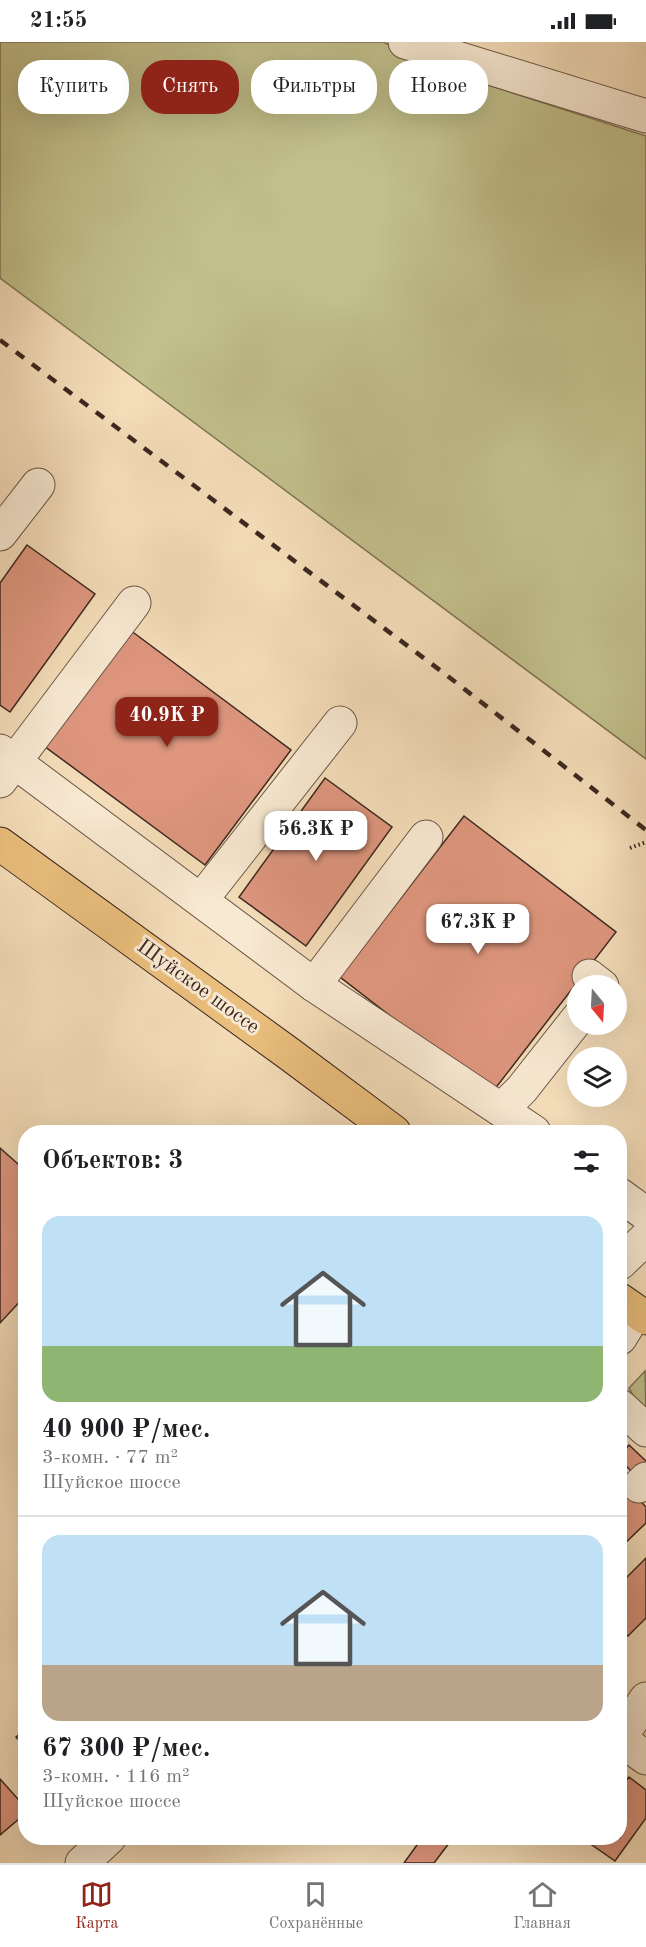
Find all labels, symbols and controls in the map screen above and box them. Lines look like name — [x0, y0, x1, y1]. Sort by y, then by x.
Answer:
text: 21:55 — [30, 10, 87, 32]
chip: Купить — [18, 60, 129, 114]
chip: Снять — [141, 60, 239, 114]
chip: Фильтры — [251, 60, 377, 114]
chip: Новое — [389, 60, 488, 114]
pin: 40.9K ₽ — [112, 697, 222, 748]
text: 40.9K ₽ — [129, 706, 205, 726]
pin: 56.3K ₽ — [261, 811, 371, 862]
text: 56.3K ₽ — [278, 820, 354, 840]
pin: 67.3K ₽ — [423, 904, 533, 955]
text: 67.3K ₽ — [440, 913, 516, 933]
street label: Шуйское шоссе — [133, 936, 263, 1038]
north arrow — [567, 975, 627, 1035]
map controls — [567, 975, 627, 1107]
button: layers — [567, 1047, 627, 1107]
icon: filters — [570, 1145, 603, 1178]
text: Объектов: 3 — [42, 1148, 183, 1174]
icon: home — [269, 1255, 377, 1363]
text: 40 900 ₽/мес. — [42, 1417, 210, 1443]
text: 3-комн. · 77 m² — [42, 1448, 178, 1468]
text: Шуйское шоссе — [42, 1473, 181, 1493]
icon: home — [269, 1574, 377, 1682]
text: 67 300 ₽/мес. — [42, 1736, 210, 1762]
text: 3-комн. · 116 m² — [42, 1767, 190, 1787]
text: Шуйское шоссе — [42, 1792, 181, 1812]
tab: Карта — [75, 1878, 118, 1934]
tab: Сохранённые — [269, 1878, 363, 1934]
tab: Главная — [513, 1878, 571, 1934]

